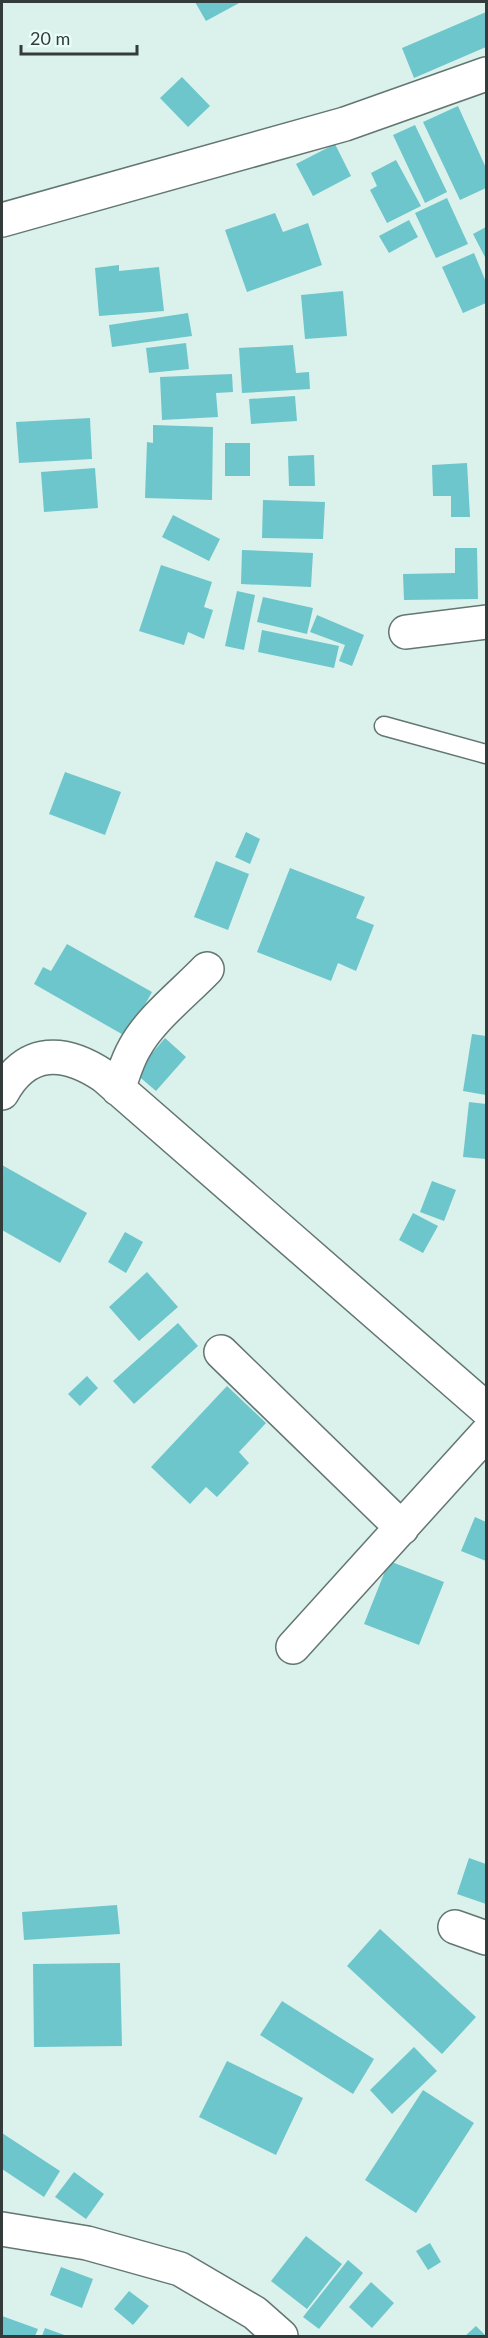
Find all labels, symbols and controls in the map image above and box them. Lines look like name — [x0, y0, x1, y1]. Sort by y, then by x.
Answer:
scale bar — [21, 18, 136, 56]
text: 20 m — [30, 27, 70, 49]

